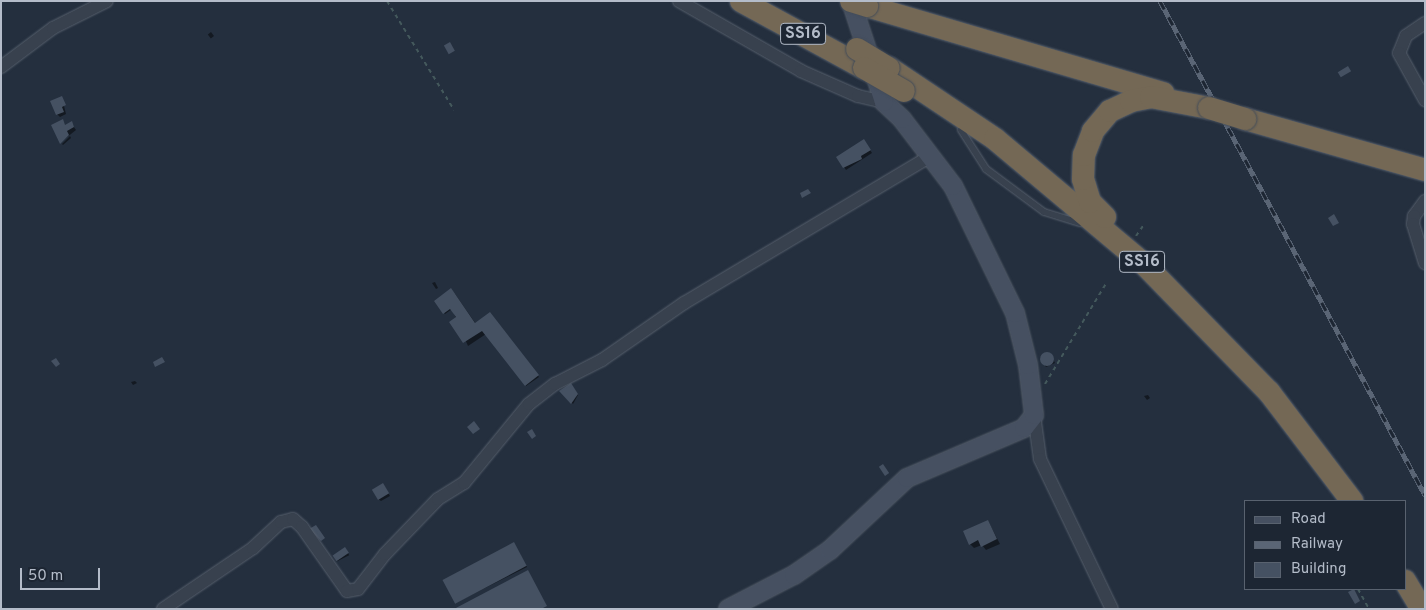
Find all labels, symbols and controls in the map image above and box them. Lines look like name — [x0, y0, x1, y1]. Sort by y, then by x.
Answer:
road number: SS16 — [779, 20, 827, 48]
road number: SS16 — [1118, 248, 1166, 276]
legend — [1244, 500, 1406, 590]
text: Road — [1291, 510, 1326, 529]
text: Railway — [1291, 535, 1343, 554]
scale bar — [22, 558, 102, 590]
text: Building — [1291, 560, 1346, 579]
text: 50 m — [28, 567, 63, 586]

